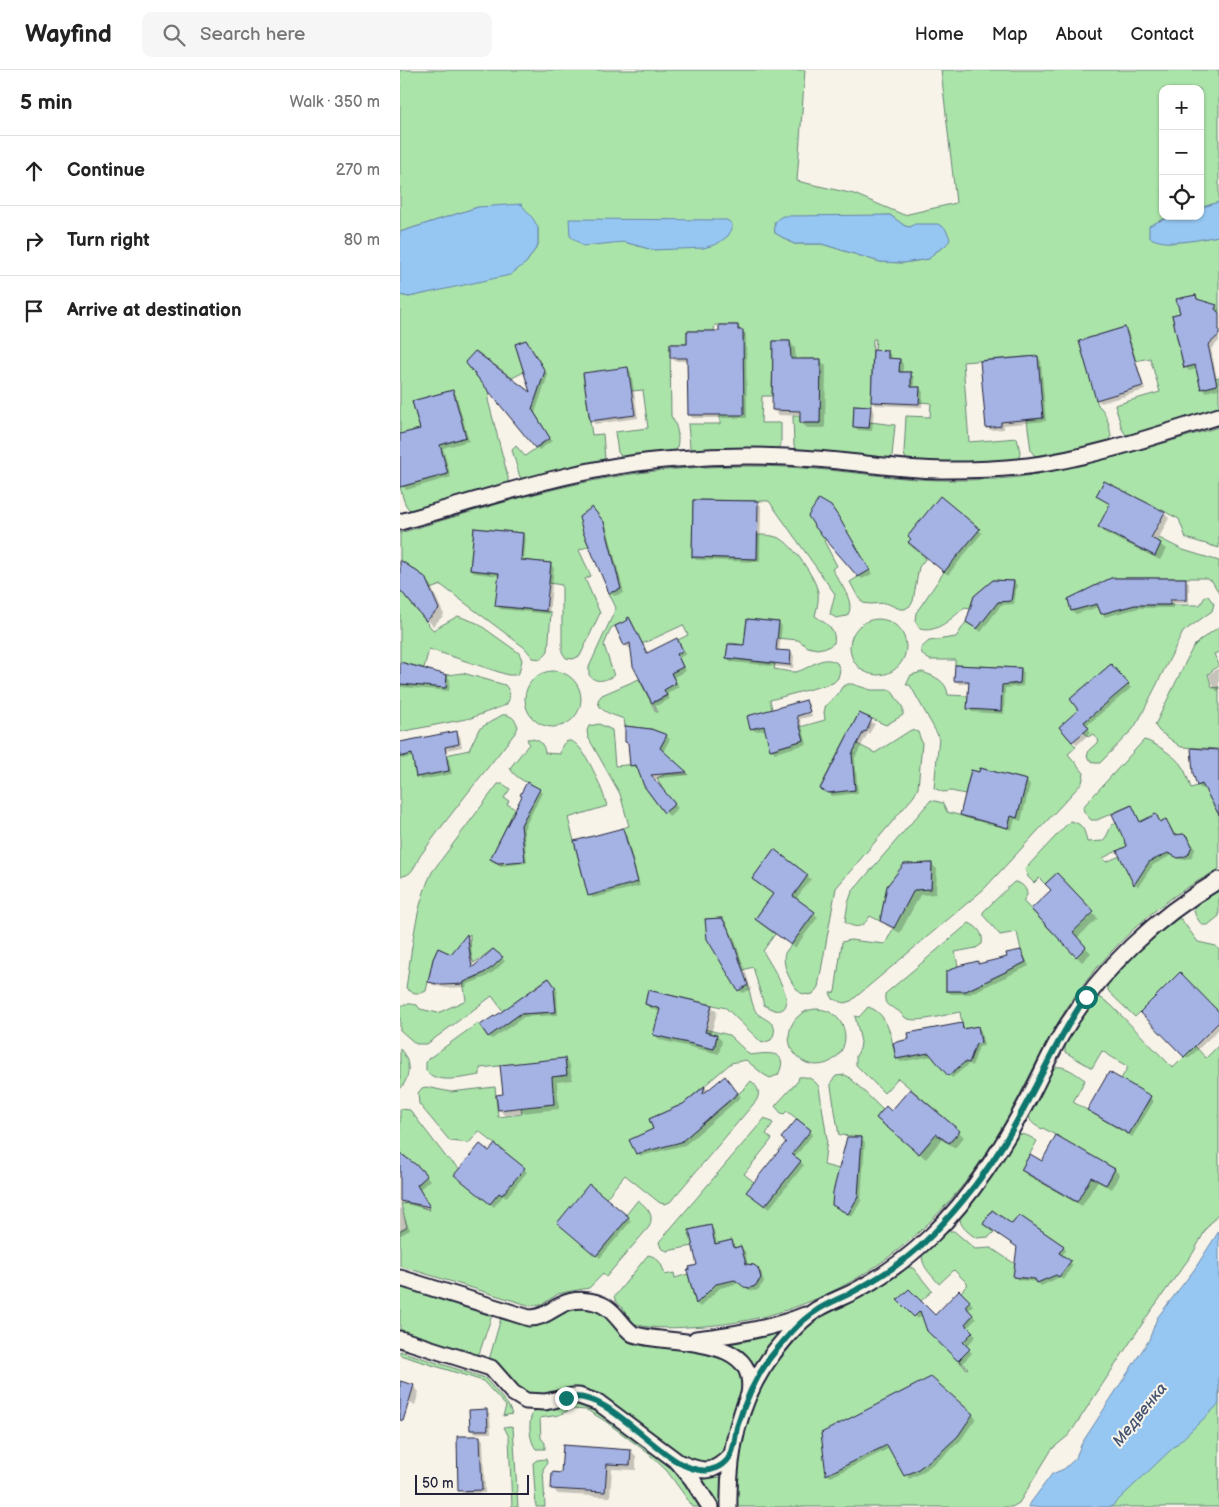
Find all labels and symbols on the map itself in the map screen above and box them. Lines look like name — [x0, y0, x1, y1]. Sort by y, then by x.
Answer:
route start — [1075, 986, 1098, 1009]
water label: Медвенка — [1109, 1379, 1172, 1451]
route end — [555, 1387, 578, 1410]
scale bar — [415, 1472, 529, 1495]

